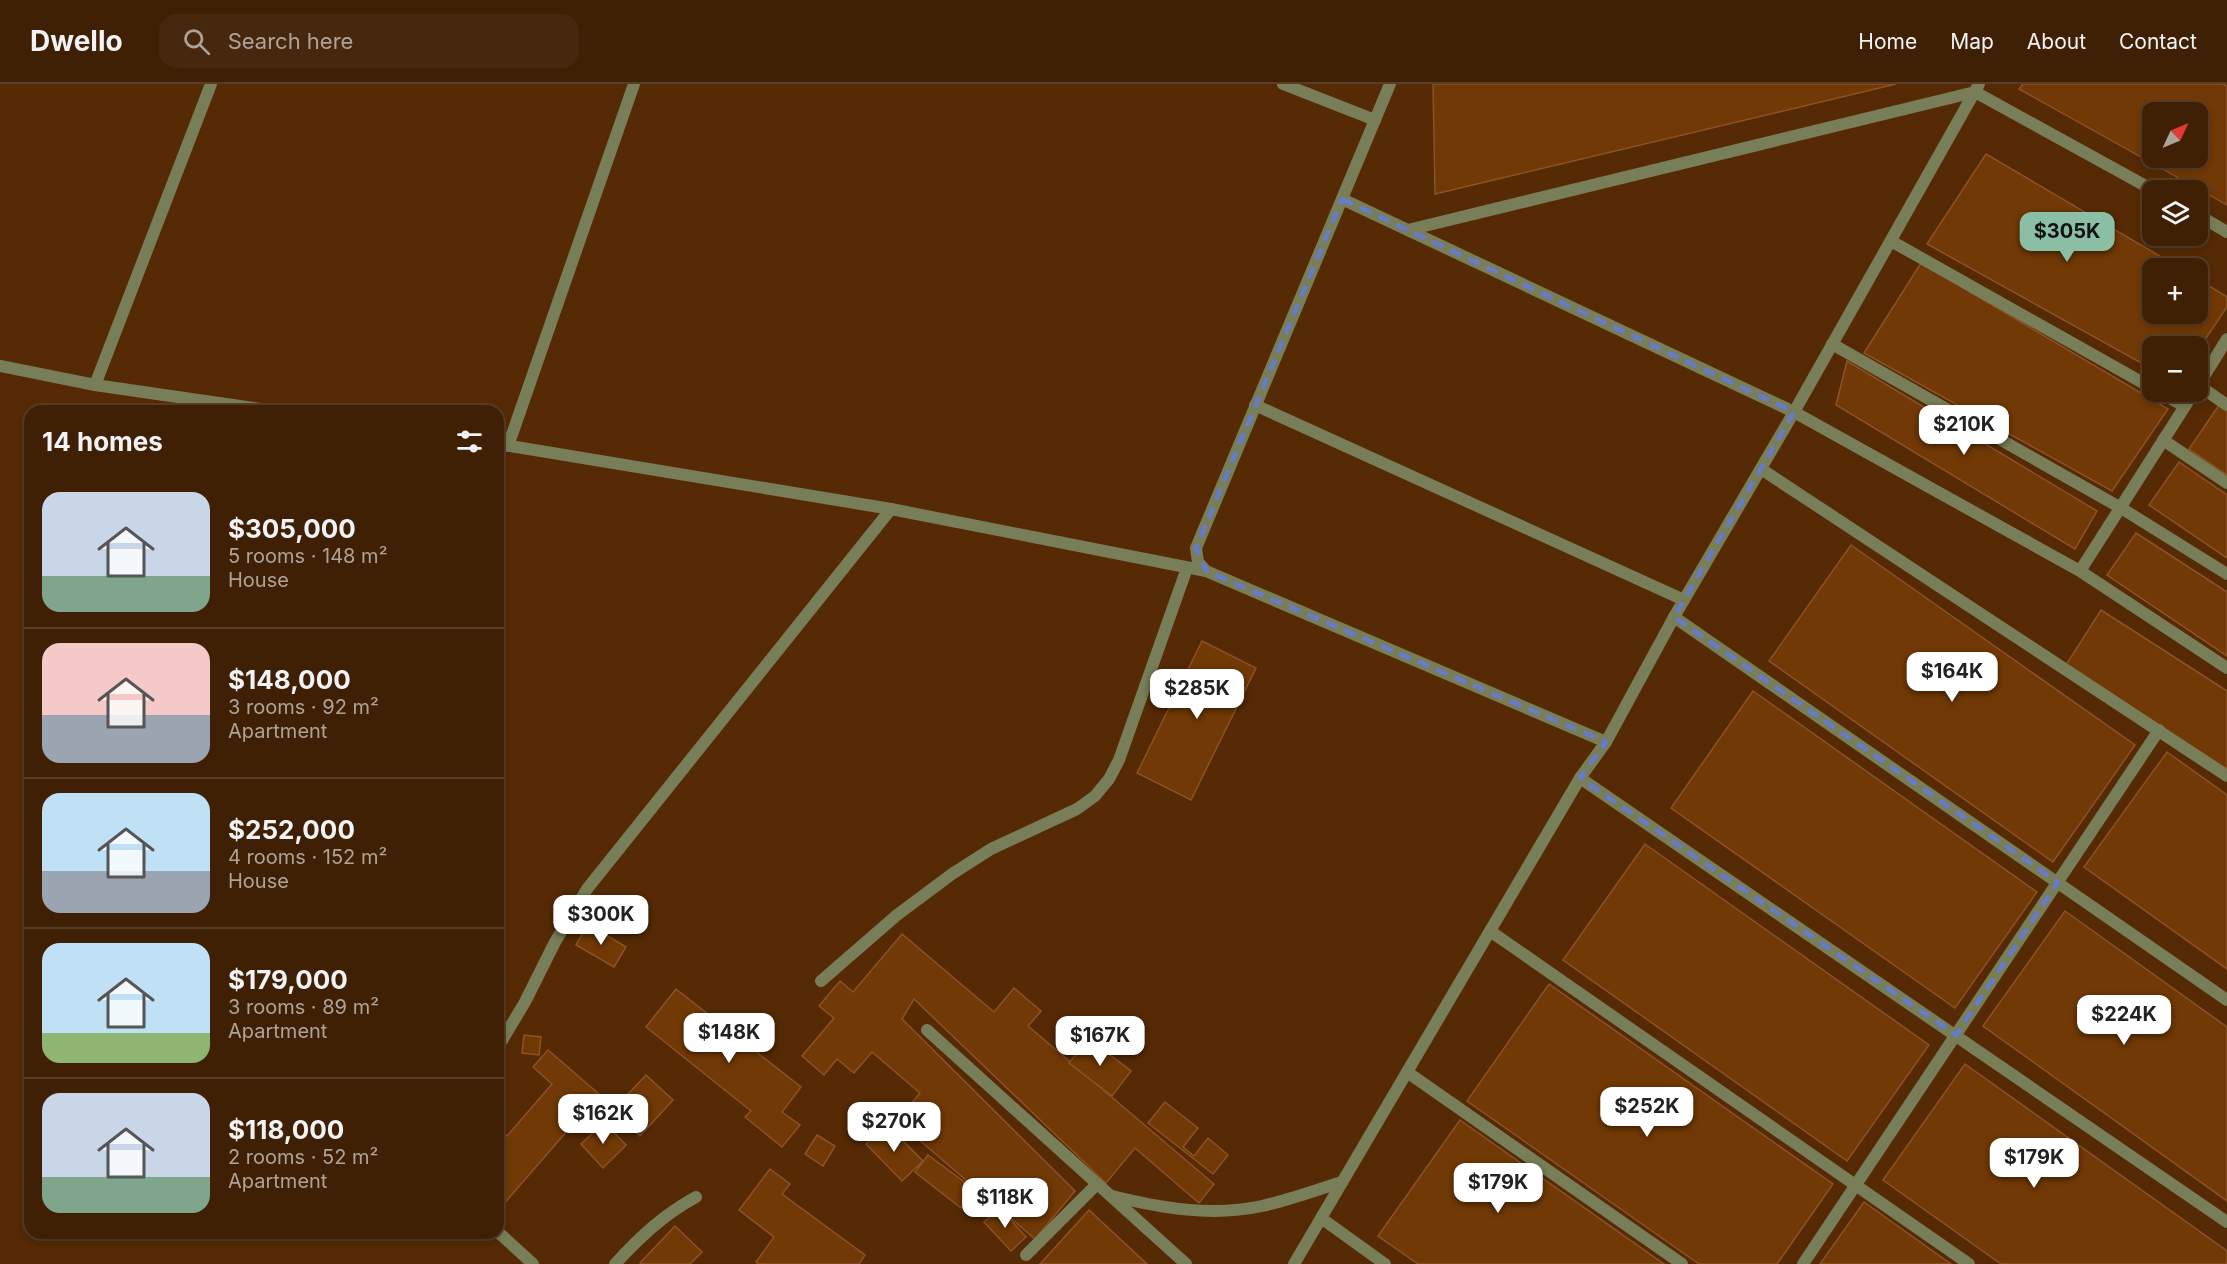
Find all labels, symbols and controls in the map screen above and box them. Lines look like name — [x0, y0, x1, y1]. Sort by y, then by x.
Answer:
search box — [159, 14, 579, 68]
text: Dwello — [30, 24, 123, 58]
icon: search — [180, 25, 213, 58]
text: Search here — [228, 28, 353, 54]
text: Home — [1858, 29, 1917, 54]
text: Map — [1950, 29, 1994, 54]
text: About — [2027, 29, 2086, 54]
text: Contact — [2119, 29, 2197, 54]
north arrow — [2142, 102, 2208, 168]
map controls — [2142, 102, 2208, 402]
button: layers — [2142, 180, 2208, 246]
pin: $305K — [2025, 212, 2109, 263]
text: $305K — [2034, 219, 2100, 243]
button: + — [2142, 258, 2208, 324]
button: − — [2142, 336, 2208, 402]
pin: $210K — [1922, 405, 2006, 456]
text: $210K — [1933, 412, 1995, 436]
icon: filters — [453, 425, 486, 458]
text: 14 homes — [42, 426, 163, 457]
text: $305,000 — [228, 513, 356, 544]
icon: home — [90, 516, 162, 588]
text: 5 rooms · 148 m² — [228, 544, 387, 568]
text: House — [228, 568, 289, 592]
pin: $164K — [1910, 652, 1994, 703]
text: $164K — [1921, 659, 1983, 683]
text: $148,000 — [228, 664, 351, 695]
icon: home — [90, 667, 162, 739]
pin: $285K — [1155, 669, 1239, 720]
text: $285K — [1164, 676, 1230, 700]
text: 3 rooms · 92 m² — [228, 695, 379, 719]
text: Apartment — [228, 719, 327, 743]
text: $252,000 — [228, 814, 355, 845]
icon: home — [90, 817, 162, 889]
text: 4 rooms · 152 m² — [228, 845, 387, 869]
text: House — [228, 869, 289, 893]
pin: $300K — [559, 895, 643, 946]
text: $300K — [567, 902, 635, 926]
text: $179,000 — [228, 964, 348, 995]
icon: home — [90, 967, 162, 1039]
text: 3 rooms · 89 m² — [228, 995, 379, 1019]
pin: $224K — [2082, 995, 2166, 1046]
text: $224K — [2091, 1002, 2157, 1026]
pin: $148K — [687, 1013, 771, 1064]
pin: $167K — [1058, 1016, 1142, 1067]
text: Apartment — [228, 1019, 327, 1043]
text: $148K — [698, 1020, 760, 1044]
text: $167K — [1070, 1023, 1130, 1047]
pin: $252K — [1605, 1087, 1689, 1138]
pin: $162K — [561, 1094, 645, 1145]
text: $252K — [1614, 1094, 1680, 1118]
text: $162K — [572, 1101, 634, 1125]
pin: $270K — [852, 1102, 936, 1153]
text: $270K — [862, 1109, 926, 1133]
text: $118,000 — [228, 1114, 344, 1145]
icon: home — [90, 1117, 162, 1189]
pin: $179K — [1992, 1138, 2076, 1189]
text: 2 rooms · 52 m² — [228, 1145, 378, 1169]
text: $179K — [2004, 1145, 2064, 1169]
pin: $179K — [1456, 1163, 1540, 1214]
text: Apartment — [228, 1169, 327, 1193]
text: $179K — [1468, 1170, 1528, 1194]
pin: $118K — [963, 1178, 1047, 1229]
text: $118K — [976, 1185, 1034, 1209]

